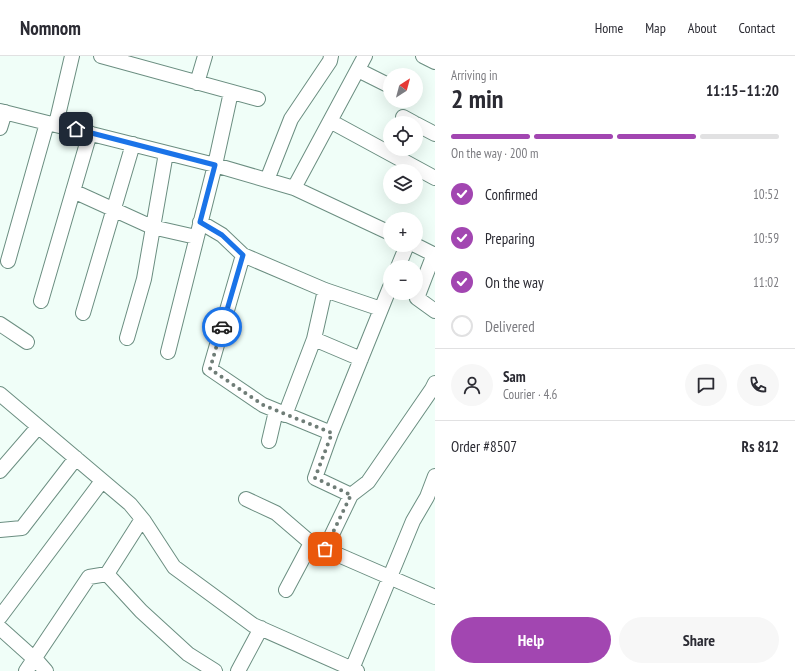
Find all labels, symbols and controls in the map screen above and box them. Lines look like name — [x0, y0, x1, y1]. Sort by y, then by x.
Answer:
text: Nomnom — [20, 16, 81, 40]
text: Home — [595, 19, 623, 37]
text: Map — [645, 19, 666, 37]
text: About — [688, 19, 717, 37]
text: Contact — [739, 19, 775, 37]
text: Arriving in — [451, 67, 498, 84]
north arrow — [383, 68, 423, 108]
map controls — [383, 68, 423, 300]
text: 11:15–11:20 — [706, 81, 779, 100]
text: 2 min — [451, 82, 504, 115]
pin — [59, 112, 93, 146]
button: locate — [383, 116, 423, 156]
icon: home — [65, 118, 87, 140]
text: On the way · 200 m — [451, 145, 538, 162]
button: layers — [383, 164, 423, 204]
icon: check — [451, 183, 473, 205]
text: Confirmed — [485, 185, 538, 204]
text: 10:52 — [753, 186, 779, 203]
button: + — [383, 212, 423, 252]
icon: check — [451, 227, 473, 249]
text: Preparing — [485, 229, 535, 248]
text: 10:59 — [753, 230, 779, 247]
button: − — [383, 260, 423, 300]
icon: check — [451, 271, 473, 293]
text: On the way — [485, 273, 544, 292]
text: 11:02 — [753, 274, 779, 291]
courier — [202, 307, 242, 347]
icon: car — [211, 316, 233, 338]
text: Delivered — [485, 317, 535, 336]
button: person — [451, 364, 493, 406]
button: chat — [685, 364, 727, 406]
button: phone — [737, 364, 779, 406]
text: Sam — [503, 367, 526, 386]
text: Courier · 4.6 — [503, 386, 557, 403]
text: Order #8507 — [451, 437, 517, 456]
text: Rs 812 — [742, 437, 779, 456]
pin — [308, 532, 342, 566]
icon: bag — [314, 538, 336, 560]
button: Help — [451, 617, 611, 663]
button: Share — [619, 617, 779, 663]

